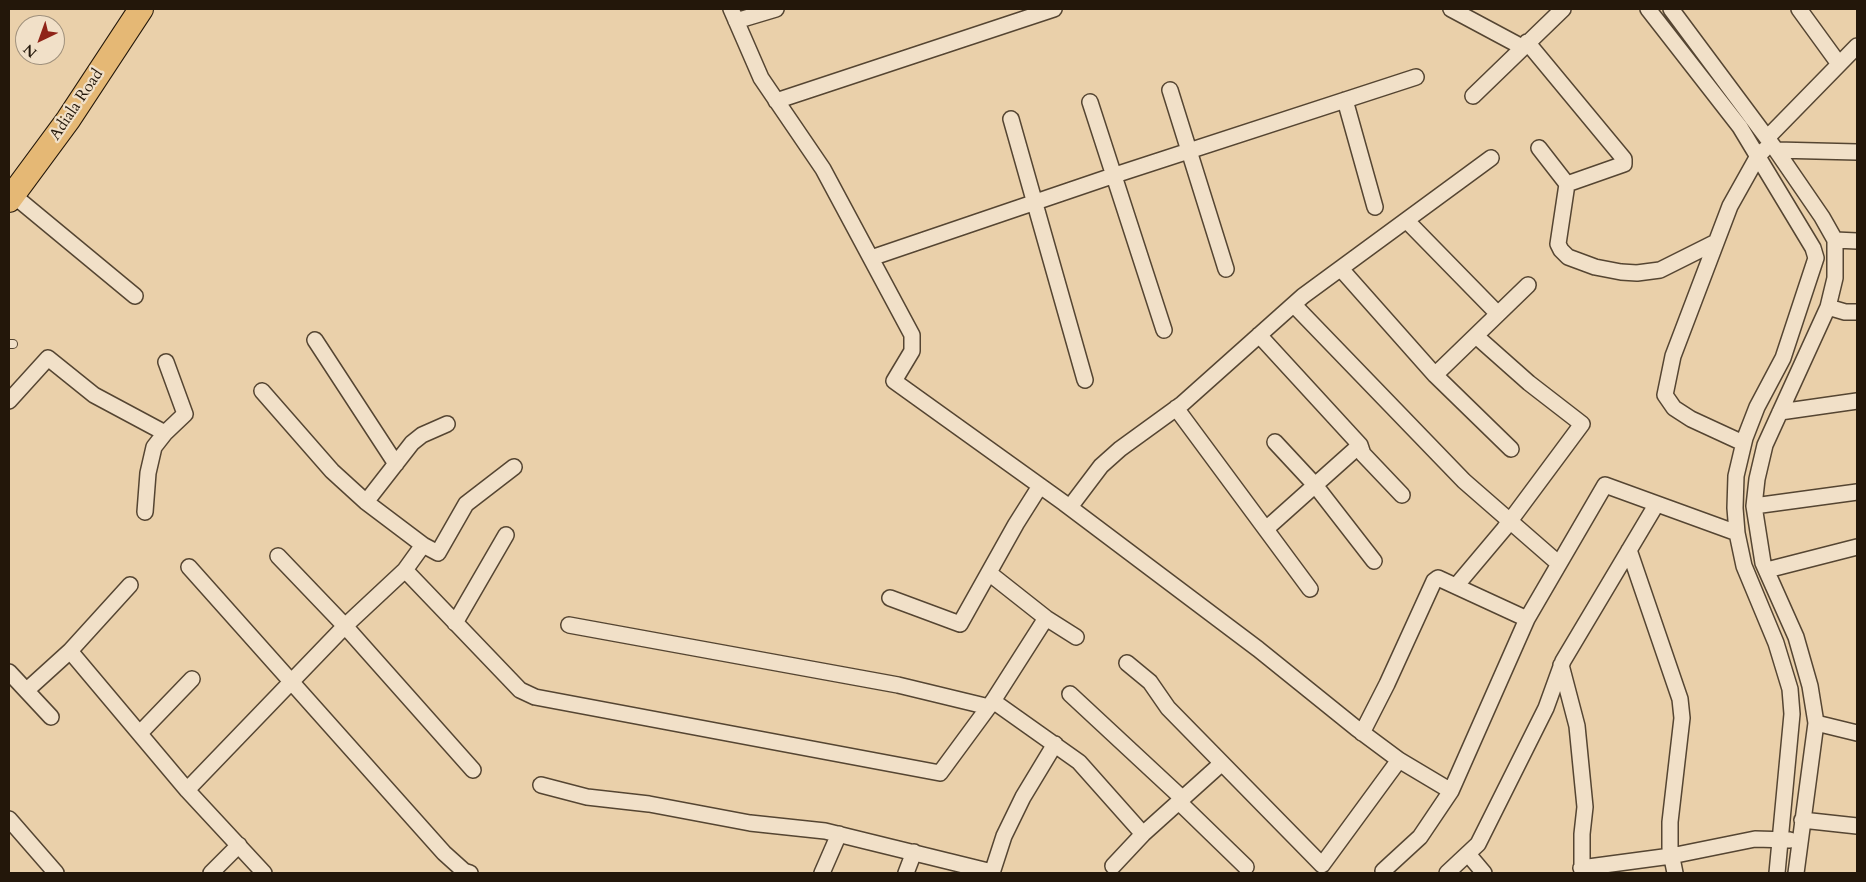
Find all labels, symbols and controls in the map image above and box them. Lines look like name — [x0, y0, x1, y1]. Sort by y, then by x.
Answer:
north arrow — [15, 15, 65, 65]
text: N — [19, 40, 41, 62]
street label: Adiala Road — [46, 66, 108, 144]

